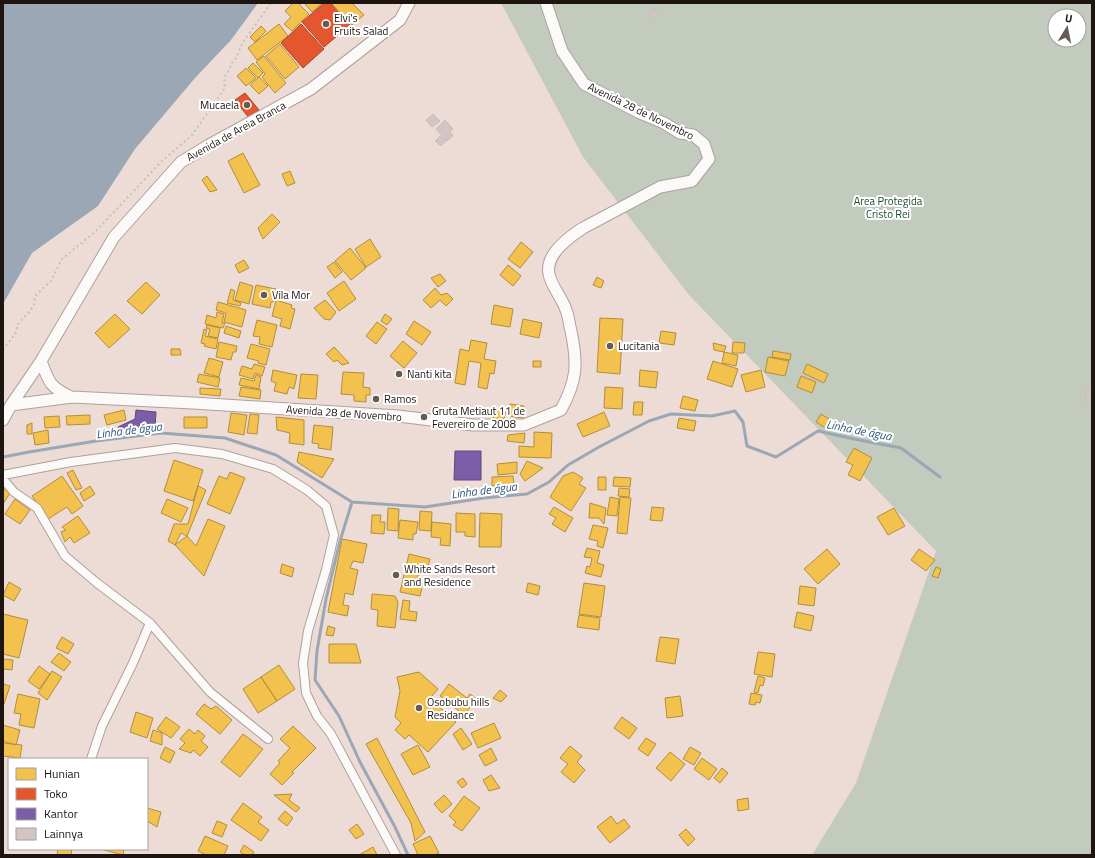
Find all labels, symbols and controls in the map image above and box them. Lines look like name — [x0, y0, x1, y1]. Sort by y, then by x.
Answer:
north arrow — [1047, 8, 1087, 48]
place label: Elvi's Fruits Salad — [334, 10, 389, 39]
text: U — [1064, 10, 1074, 27]
marker: Elvi's Fruits Salad — [321, 19, 331, 29]
street label: Avenida 28 de Novembro — [585, 78, 697, 144]
street label: Avenida de Areia Branca — [183, 97, 289, 165]
place label: Mucaela — [200, 97, 239, 113]
marker: Mucaela — [242, 100, 252, 110]
park label: Area Protegida Cristo Rei — [854, 193, 923, 222]
place label: Vila Mor — [272, 287, 310, 303]
marker: Vila Mor — [259, 290, 269, 300]
place label: Lucitania — [618, 338, 660, 354]
marker: Lucitania — [605, 341, 615, 351]
place label: Nanti kita — [407, 366, 452, 382]
marker: Nanti kita — [394, 369, 404, 379]
place label: Ramos — [384, 391, 416, 407]
marker: Ramos — [371, 394, 381, 404]
street label: Avenida 28 de Novembro — [286, 401, 403, 425]
place label: Gruta Metiaut 11 de Fevereiro de 2008 — [432, 403, 525, 432]
marker: Gruta Metiaut 11 de Fevereiro de 2008 — [419, 412, 429, 422]
water label: Linha de água — [825, 414, 894, 446]
water label: Linha de água — [95, 416, 164, 443]
water label: Linha de água — [450, 476, 519, 503]
place label: White Sands Resort and Residence — [404, 561, 496, 590]
marker: White Sands Resort and Residence — [391, 570, 401, 580]
place label: Osobubu hills Residance — [427, 694, 489, 723]
marker: Osobubu hills Residance — [414, 703, 424, 713]
legend — [8, 758, 148, 850]
text: Hunian — [44, 764, 80, 783]
text: Toko — [44, 784, 67, 803]
text: Kantor — [44, 804, 78, 823]
text: Lainnya — [44, 824, 83, 843]

